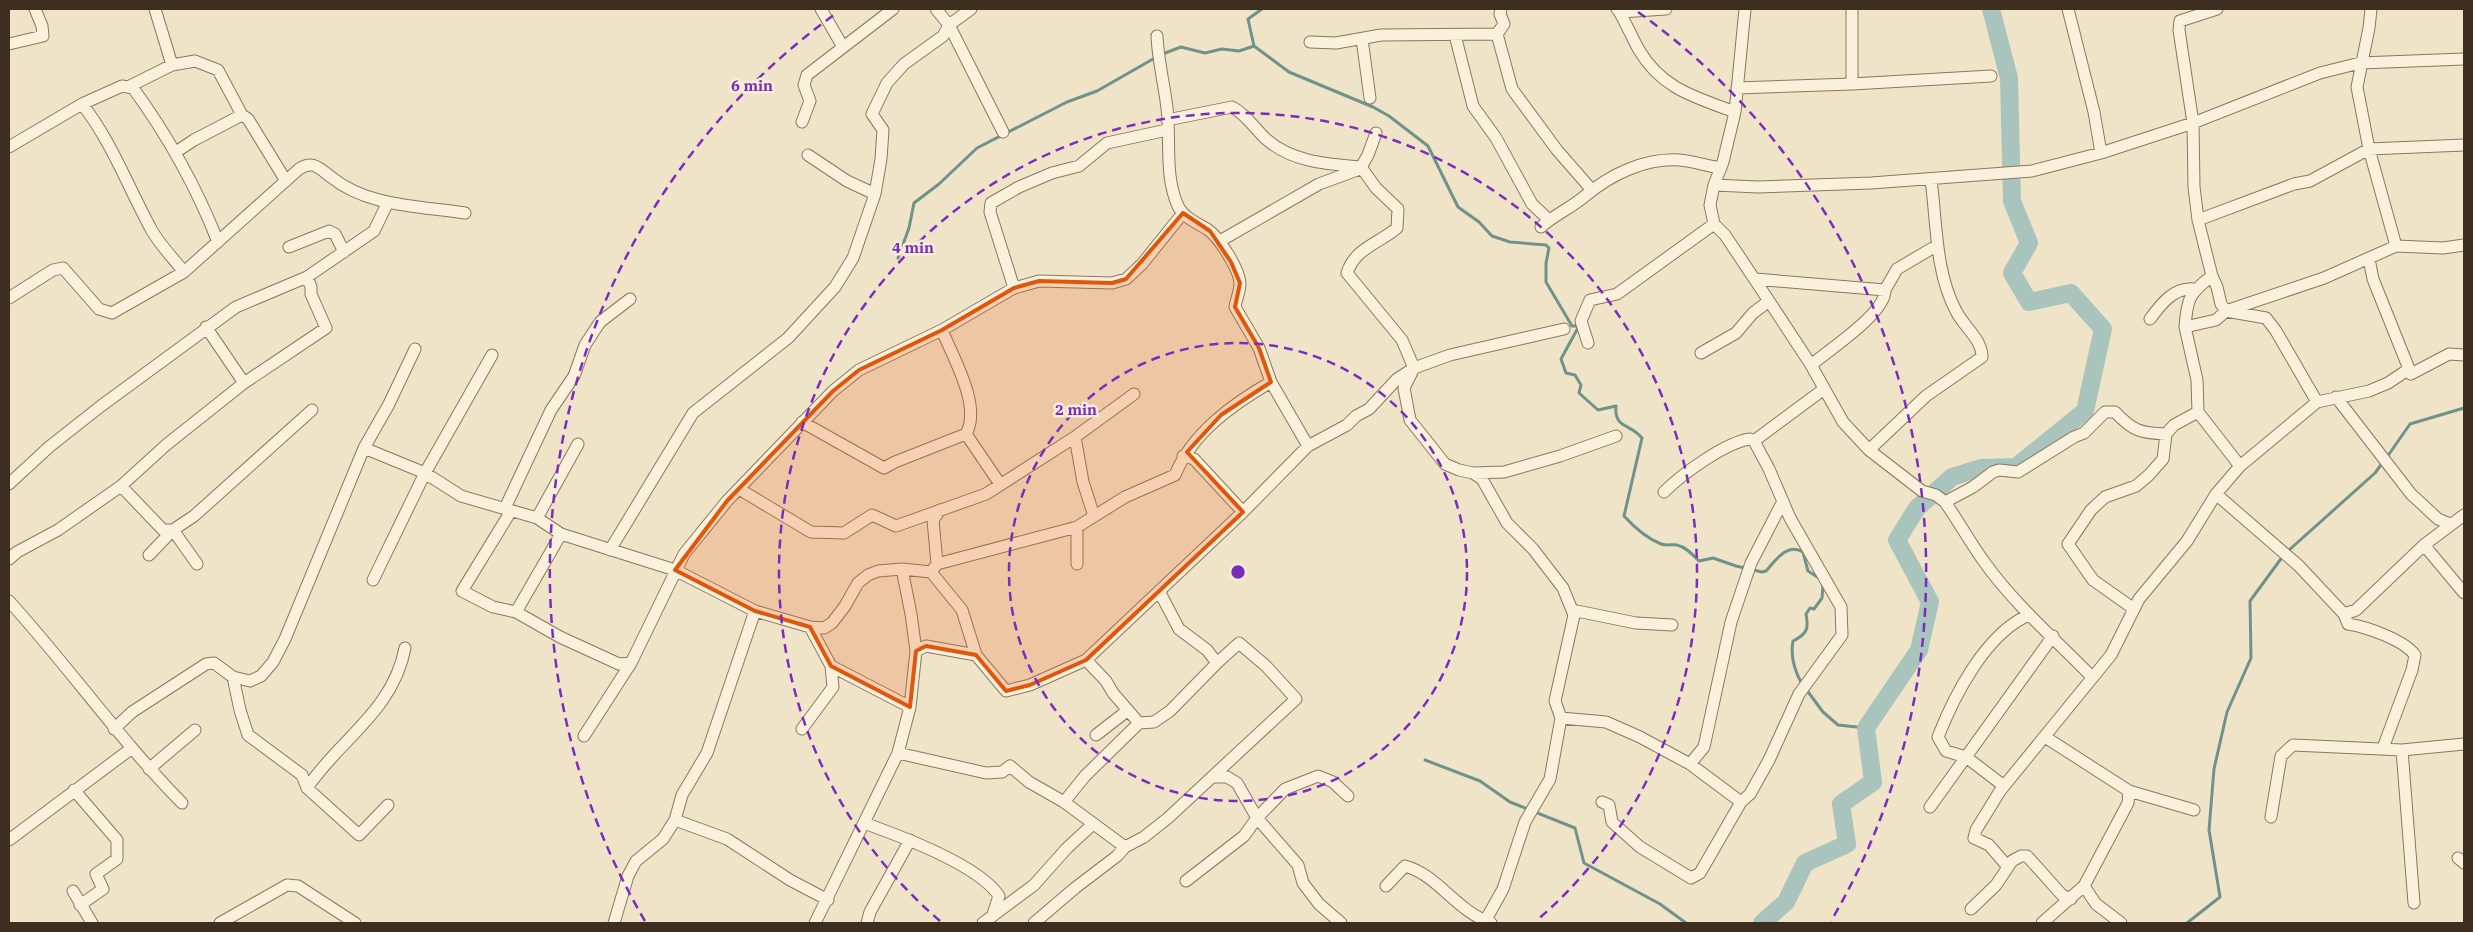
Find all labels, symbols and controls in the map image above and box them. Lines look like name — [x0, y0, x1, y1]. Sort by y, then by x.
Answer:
text: 6 min — [731, 76, 773, 95]
text: 4 min — [892, 238, 934, 257]
text: 2 min — [1055, 400, 1097, 419]
centre of rings — [1229, 563, 1247, 581]

